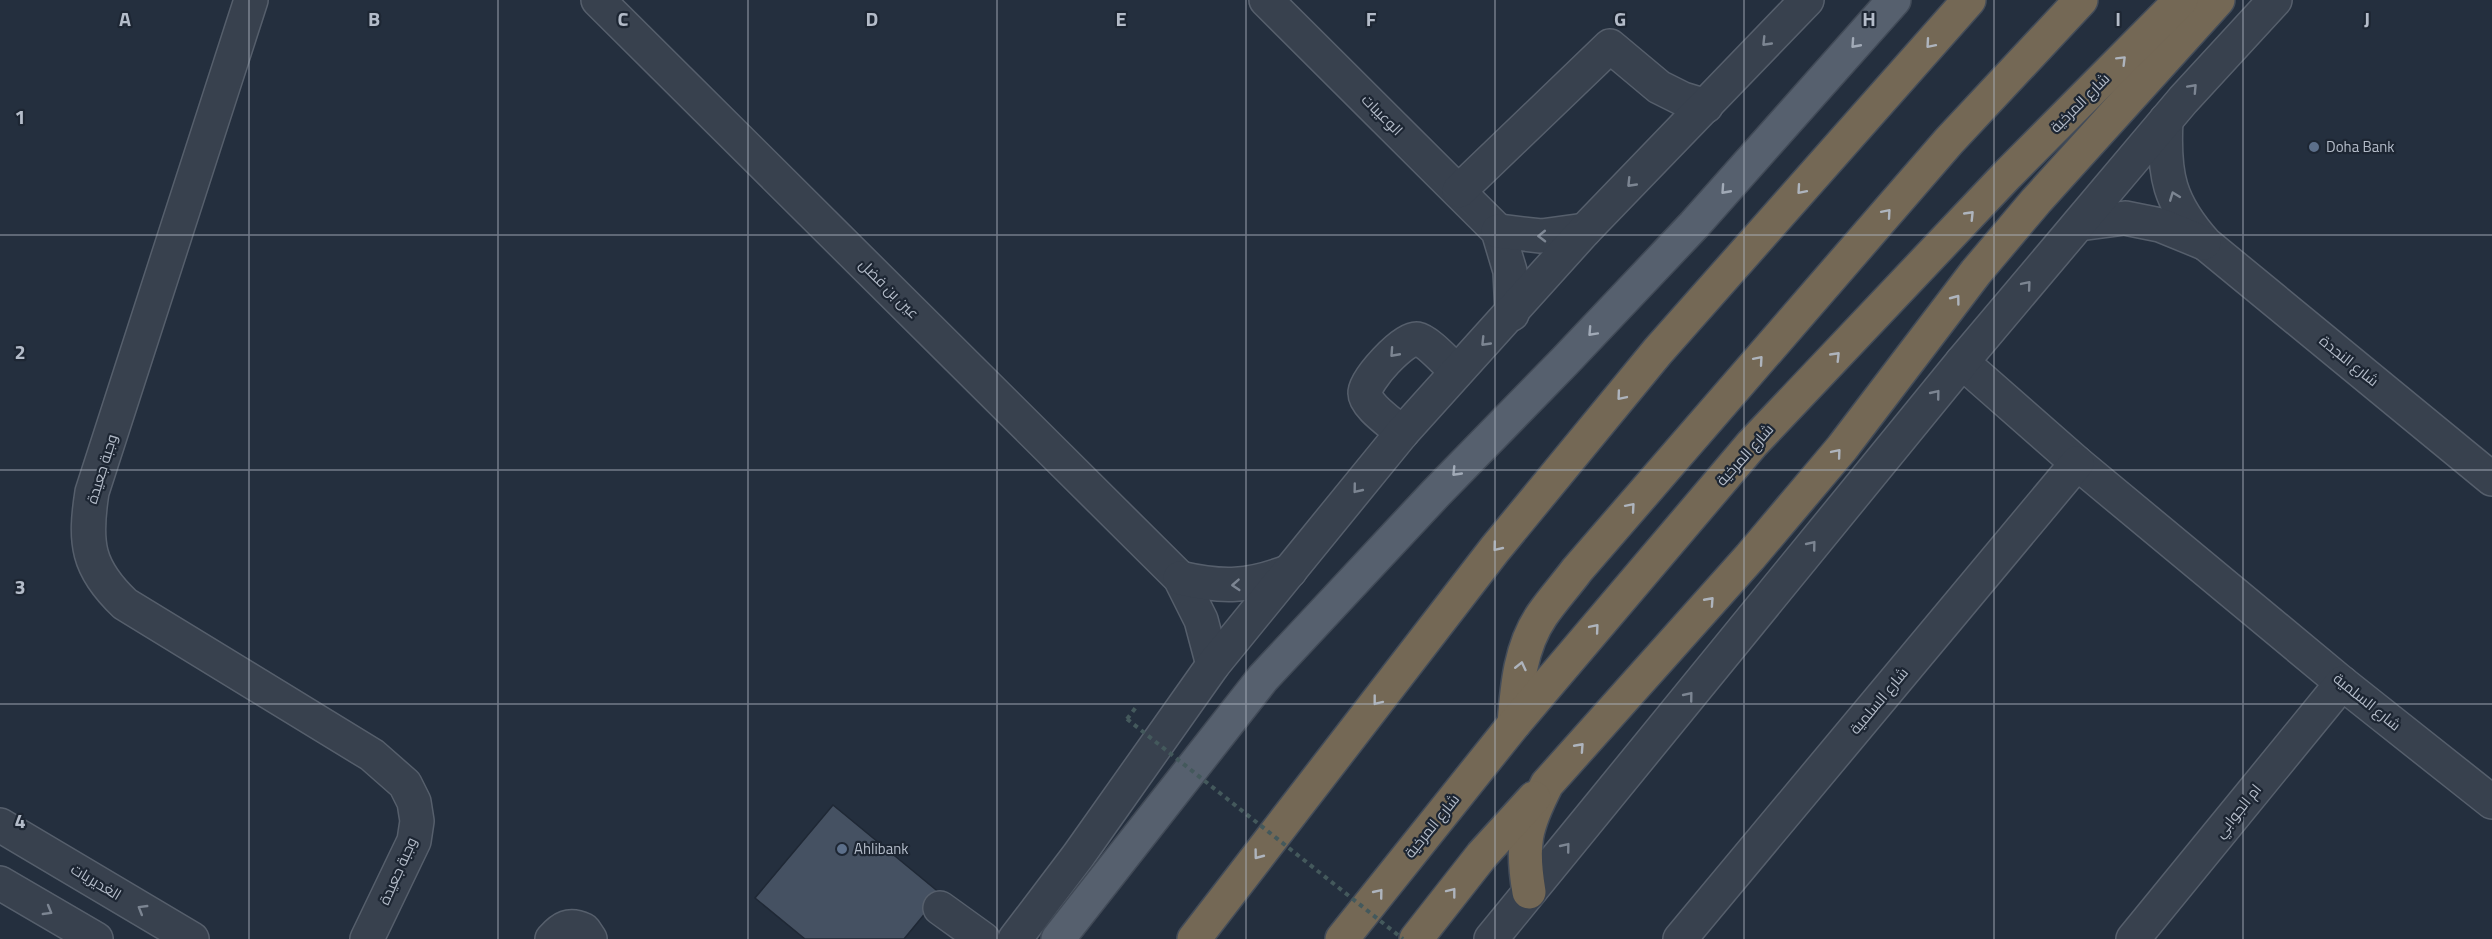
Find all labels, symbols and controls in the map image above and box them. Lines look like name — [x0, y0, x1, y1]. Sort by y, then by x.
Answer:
text: A — [119, 3, 131, 34]
text: B — [368, 3, 380, 34]
text: C — [618, 3, 629, 34]
text: D — [866, 3, 878, 34]
text: E — [1115, 3, 1127, 34]
text: F — [1366, 3, 1377, 34]
text: G — [1614, 3, 1626, 34]
text: H — [1862, 3, 1876, 34]
text: I — [2115, 3, 2121, 34]
text: J — [2364, 3, 2370, 34]
one-way arrow — [1763, 35, 1774, 46]
one-way arrow — [1851, 37, 1862, 48]
one-way arrow — [1926, 37, 1937, 48]
one-way arrow — [2114, 57, 2125, 68]
street label: شارع المرخية — [2044, 67, 2115, 138]
one-way arrow — [2186, 84, 2197, 95]
street label: الوعيبات — [1356, 89, 1408, 141]
text: 1 — [14, 101, 26, 132]
place label: Doha Bank — [2326, 135, 2394, 158]
marker: Doha Bank — [2307, 140, 2321, 154]
one-way arrow — [1628, 175, 1639, 186]
one-way arrow — [1721, 183, 1732, 193]
one-way arrow — [1797, 183, 1808, 194]
one-way arrow — [2169, 191, 2181, 202]
one-way arrow — [1880, 209, 1891, 220]
one-way arrow — [1963, 211, 1974, 222]
one-way arrow — [1537, 229, 1546, 242]
street label: عين بن فضل — [854, 253, 925, 324]
one-way arrow — [2020, 281, 2031, 292]
one-way arrow — [1949, 294, 1960, 305]
one-way arrow — [1589, 325, 1600, 336]
street label: شارع النجدة — [2315, 329, 2384, 392]
one-way arrow — [1481, 335, 1492, 345]
text: 2 — [14, 336, 26, 367]
one-way arrow — [1390, 346, 1401, 357]
one-way arrow — [1829, 352, 1840, 363]
one-way arrow — [1752, 356, 1763, 367]
one-way arrow — [1617, 390, 1628, 401]
one-way arrow — [1928, 390, 1939, 401]
street label: شارع المرخية — [1710, 419, 1779, 491]
street label: وجبة جعيدة — [80, 431, 123, 507]
one-way arrow — [1830, 449, 1841, 460]
one-way arrow — [1453, 465, 1464, 476]
one-way arrow — [1353, 482, 1364, 493]
one-way arrow — [1624, 503, 1635, 514]
one-way arrow — [1493, 540, 1504, 551]
one-way arrow — [1805, 541, 1816, 552]
text: 3 — [14, 571, 26, 602]
one-way arrow — [1231, 578, 1240, 591]
one-way arrow — [1703, 598, 1714, 608]
one-way arrow — [1588, 624, 1599, 635]
one-way arrow — [1514, 661, 1527, 671]
street label: شارع السلمية — [1844, 662, 1914, 739]
street label: شارع السلمية — [2329, 667, 2406, 736]
one-way arrow — [1682, 692, 1693, 703]
one-way arrow — [1373, 694, 1384, 705]
one-way arrow — [1573, 743, 1584, 754]
street label: ام الجوابي — [2209, 779, 2267, 843]
street label: شارع المرخية — [1399, 789, 1465, 863]
text: 4 — [14, 805, 26, 836]
street label: وجبة جعيدة — [372, 833, 423, 908]
place label: Ahlibank — [854, 837, 908, 860]
marker: Ahlibank — [835, 842, 849, 856]
one-way arrow — [1558, 843, 1569, 854]
one-way arrow — [1254, 848, 1265, 859]
street label: الغديريات — [66, 857, 126, 906]
one-way arrow — [1444, 888, 1455, 899]
one-way arrow — [1371, 889, 1382, 900]
one-way arrow — [42, 904, 52, 915]
one-way arrow — [138, 905, 148, 917]

